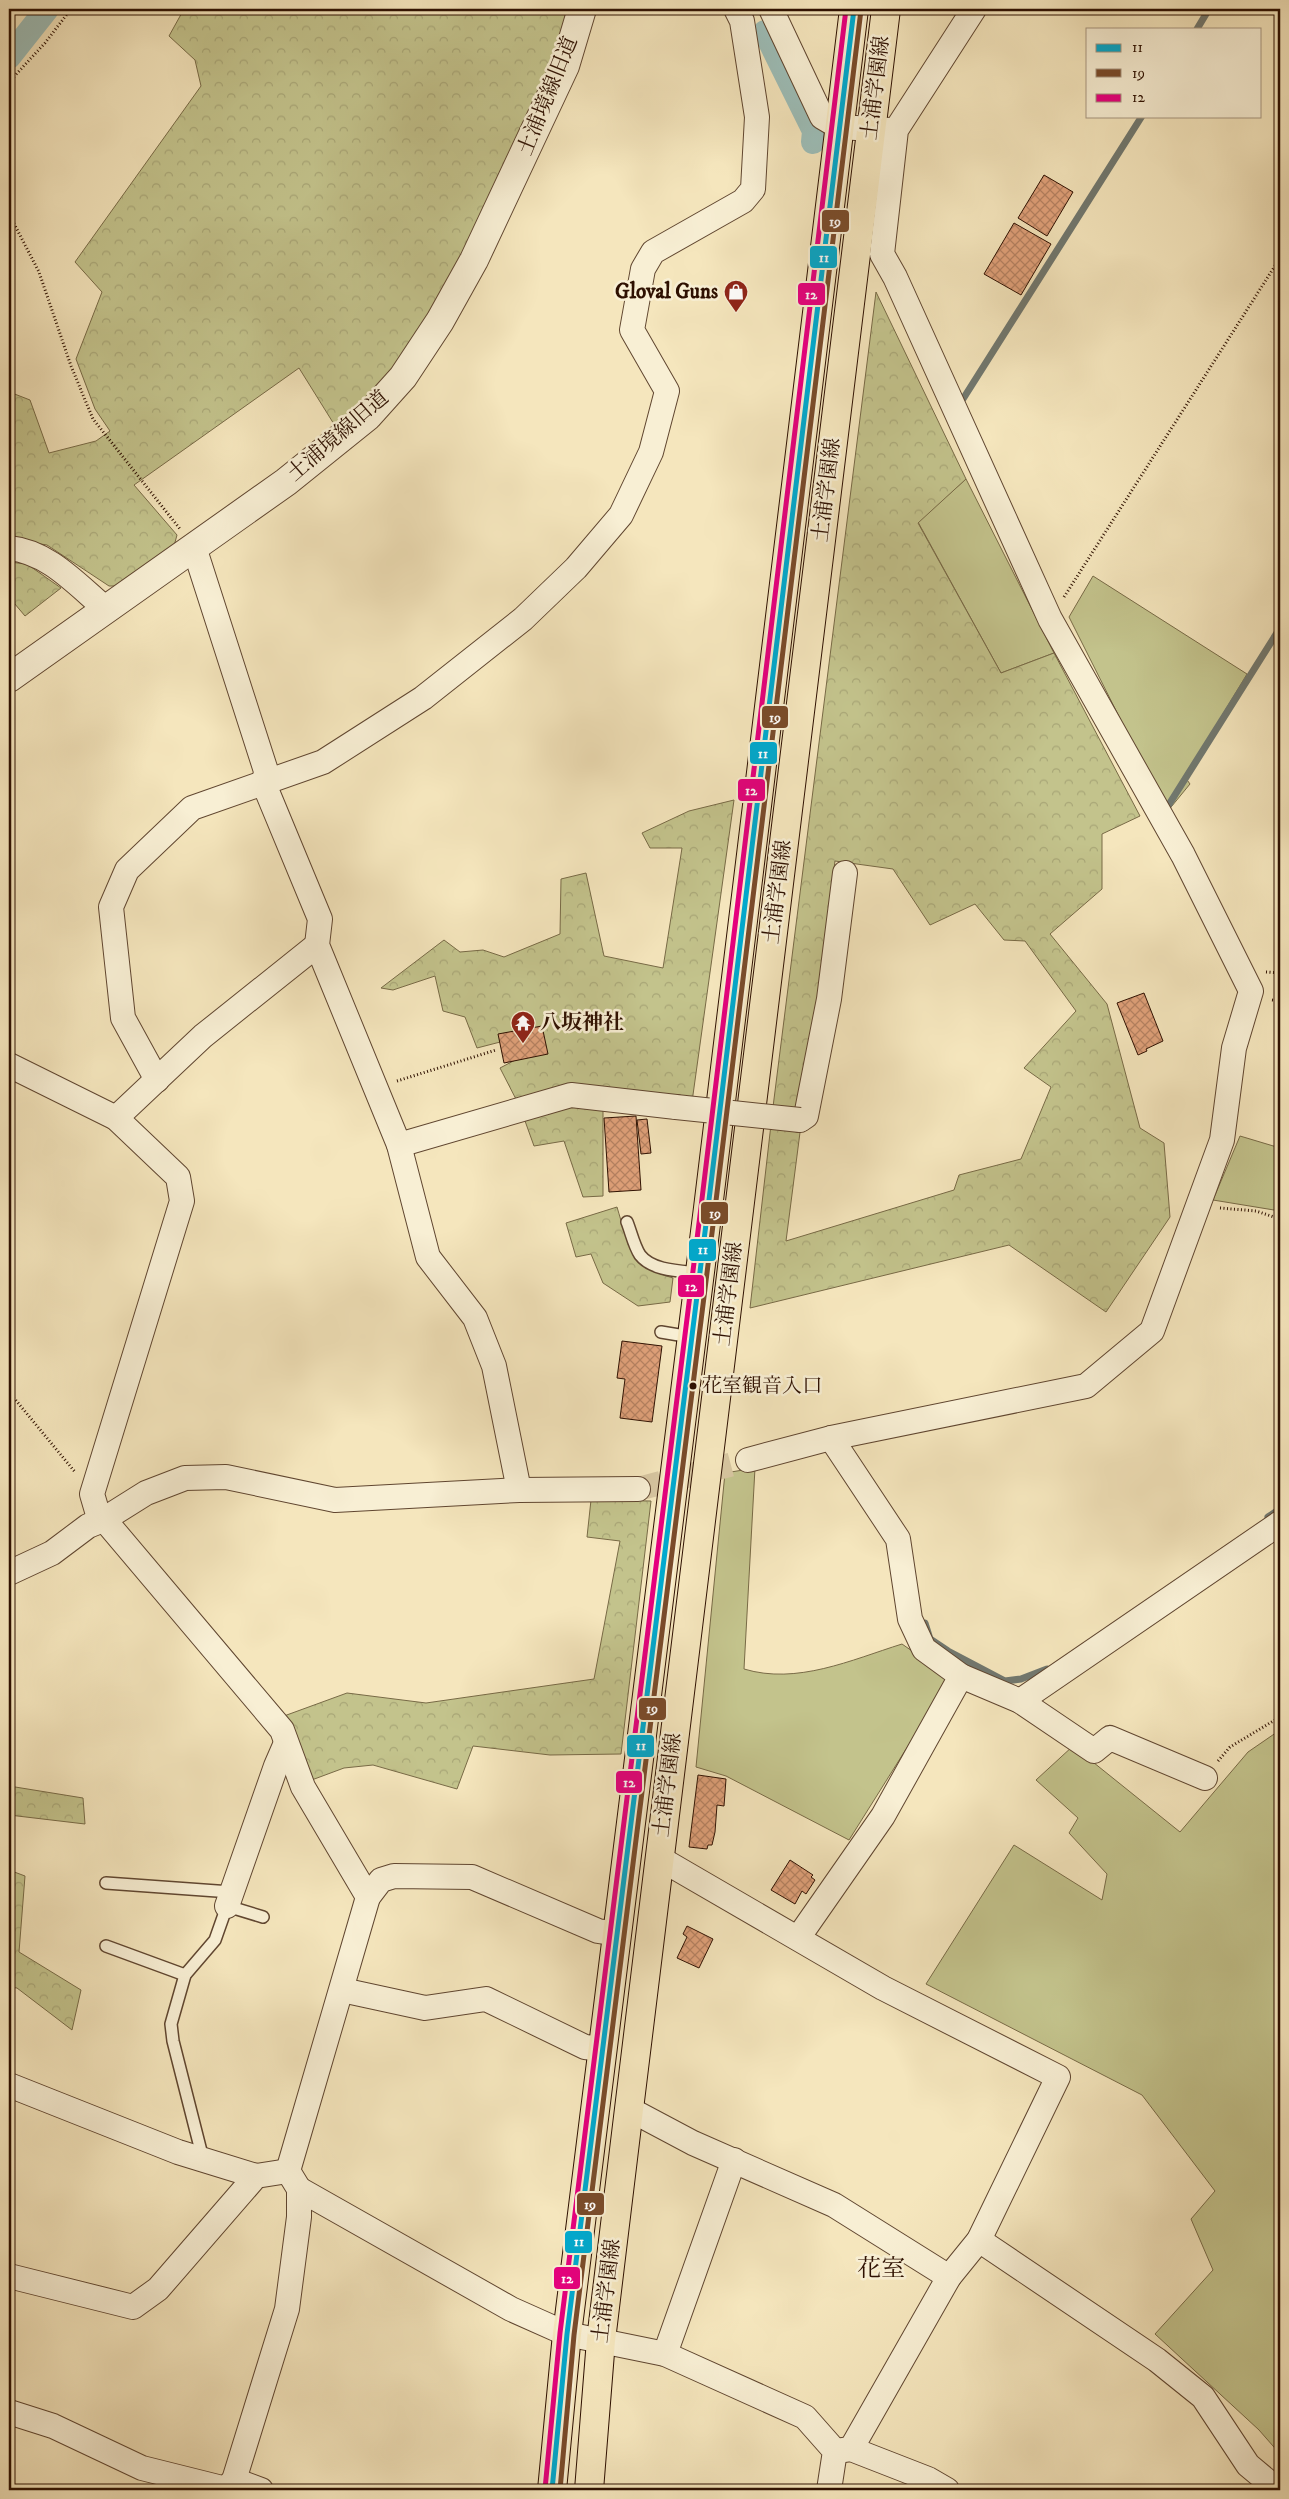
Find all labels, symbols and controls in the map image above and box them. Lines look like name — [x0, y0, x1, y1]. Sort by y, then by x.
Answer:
legend — [1086, 28, 1262, 118]
street label: 土浦境線旧道 — [512, 33, 584, 159]
street label: 土浦学園線 — [857, 34, 895, 142]
text: 11 — [1132, 38, 1143, 57]
text: 19 — [1132, 64, 1145, 83]
text: 12 — [1132, 88, 1146, 107]
line badge: 19 — [821, 209, 850, 233]
text: 19 — [829, 213, 841, 231]
line badge: 11 — [809, 245, 838, 269]
text: 11 — [819, 249, 829, 267]
place label: Gloval Guns — [615, 279, 718, 305]
shop icon: Gloval Guns — [723, 279, 749, 313]
line badge: 12 — [797, 282, 826, 306]
text: 12 — [805, 286, 818, 304]
street label: 土浦境線旧道 — [282, 385, 394, 487]
street label: 土浦学園線 — [808, 436, 846, 544]
line badge: 19 — [761, 705, 789, 729]
text: 19 — [769, 709, 781, 727]
line badge: 11 — [749, 741, 778, 765]
text: 11 — [758, 745, 768, 763]
line badge: 12 — [737, 778, 766, 802]
text: 12 — [745, 782, 758, 800]
street label: 土浦学園線 — [759, 838, 797, 946]
temple icon: 八坂神社 — [510, 1010, 536, 1044]
place label: 八坂神社 — [540, 1010, 624, 1036]
line badge: 19 — [700, 1201, 729, 1225]
text: 19 — [709, 1205, 721, 1223]
line badge: 11 — [688, 1238, 717, 1262]
street label: 土浦学園線 — [710, 1240, 748, 1348]
text: 11 — [698, 1241, 708, 1259]
line badge: 12 — [677, 1274, 705, 1298]
text: 12 — [685, 1278, 698, 1296]
place label: 花室観音入口 — [702, 1374, 822, 1399]
marker: 花室観音入口 — [688, 1381, 698, 1391]
line badge: 19 — [638, 1697, 667, 1721]
text: 19 — [646, 1700, 658, 1718]
street label: 土浦学園線 — [649, 1731, 687, 1839]
line badge: 11 — [626, 1734, 655, 1758]
text: 11 — [636, 1737, 646, 1755]
line badge: 12 — [615, 1770, 643, 1794]
text: 12 — [623, 1774, 636, 1792]
line badge: 19 — [576, 2192, 605, 2216]
text: 19 — [584, 2196, 596, 2214]
line badge: 11 — [564, 2230, 593, 2254]
text: 11 — [574, 2233, 584, 2251]
street label: 土浦学園線 — [588, 2237, 626, 2345]
district label: 花室 — [857, 2254, 905, 2284]
line badge: 12 — [553, 2266, 581, 2290]
text: 12 — [561, 2270, 574, 2288]

